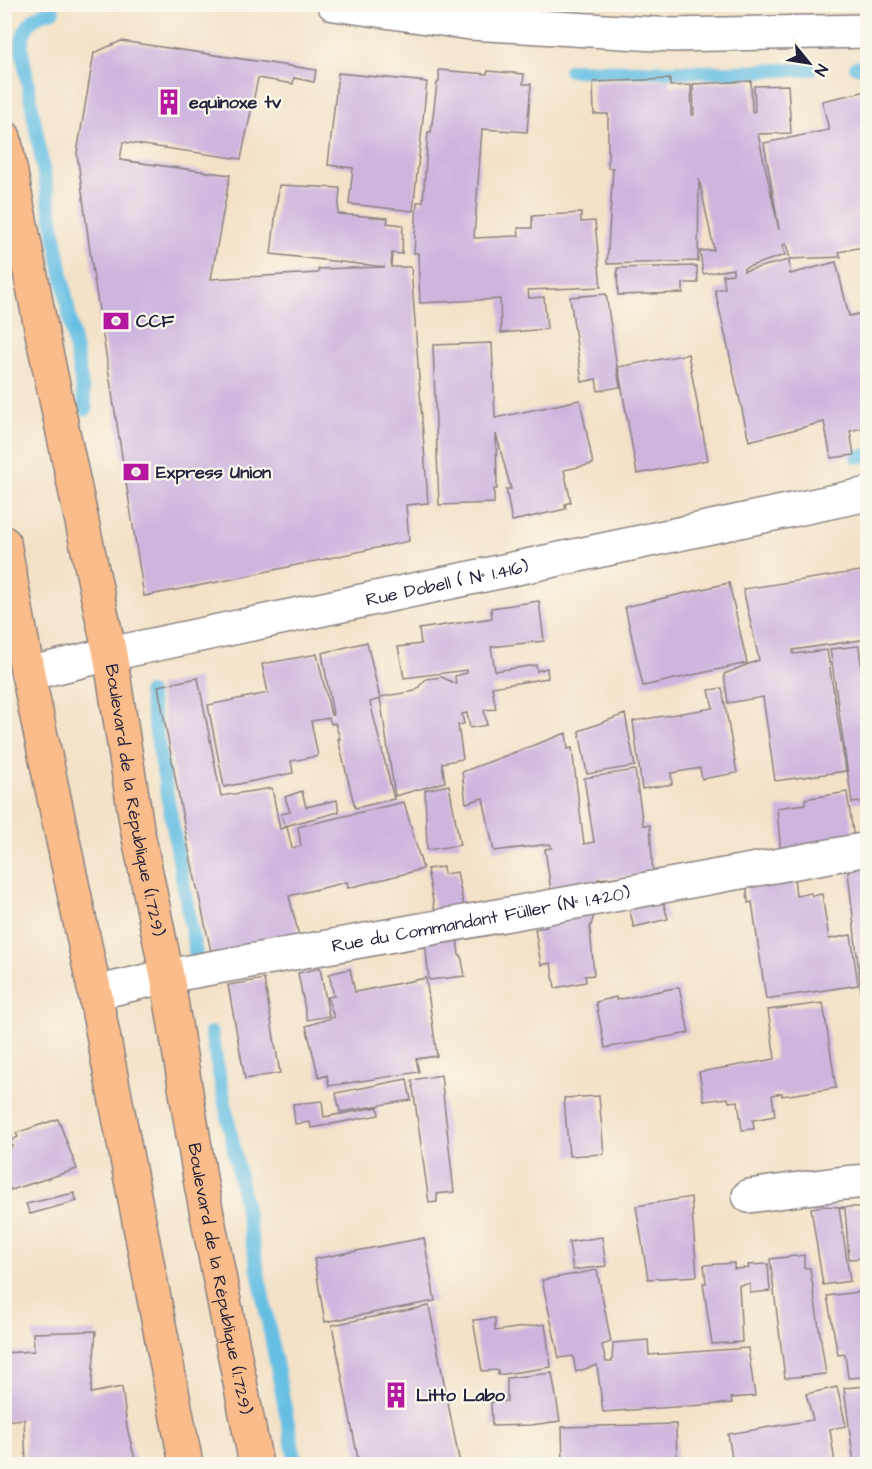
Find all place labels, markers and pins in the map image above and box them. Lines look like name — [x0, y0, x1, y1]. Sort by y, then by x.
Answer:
building icon: equinoxe tv — [154, 87, 184, 117]
place label: equinoxe tv — [189, 90, 282, 115]
bank icon: CCF — [101, 306, 131, 336]
place label: CCF — [136, 309, 174, 334]
bank icon: Express Union — [121, 457, 151, 487]
place label: Express Union — [156, 460, 271, 485]
building icon: Litto Labo — [381, 1380, 411, 1410]
place label: Litto Labo — [416, 1383, 506, 1408]

